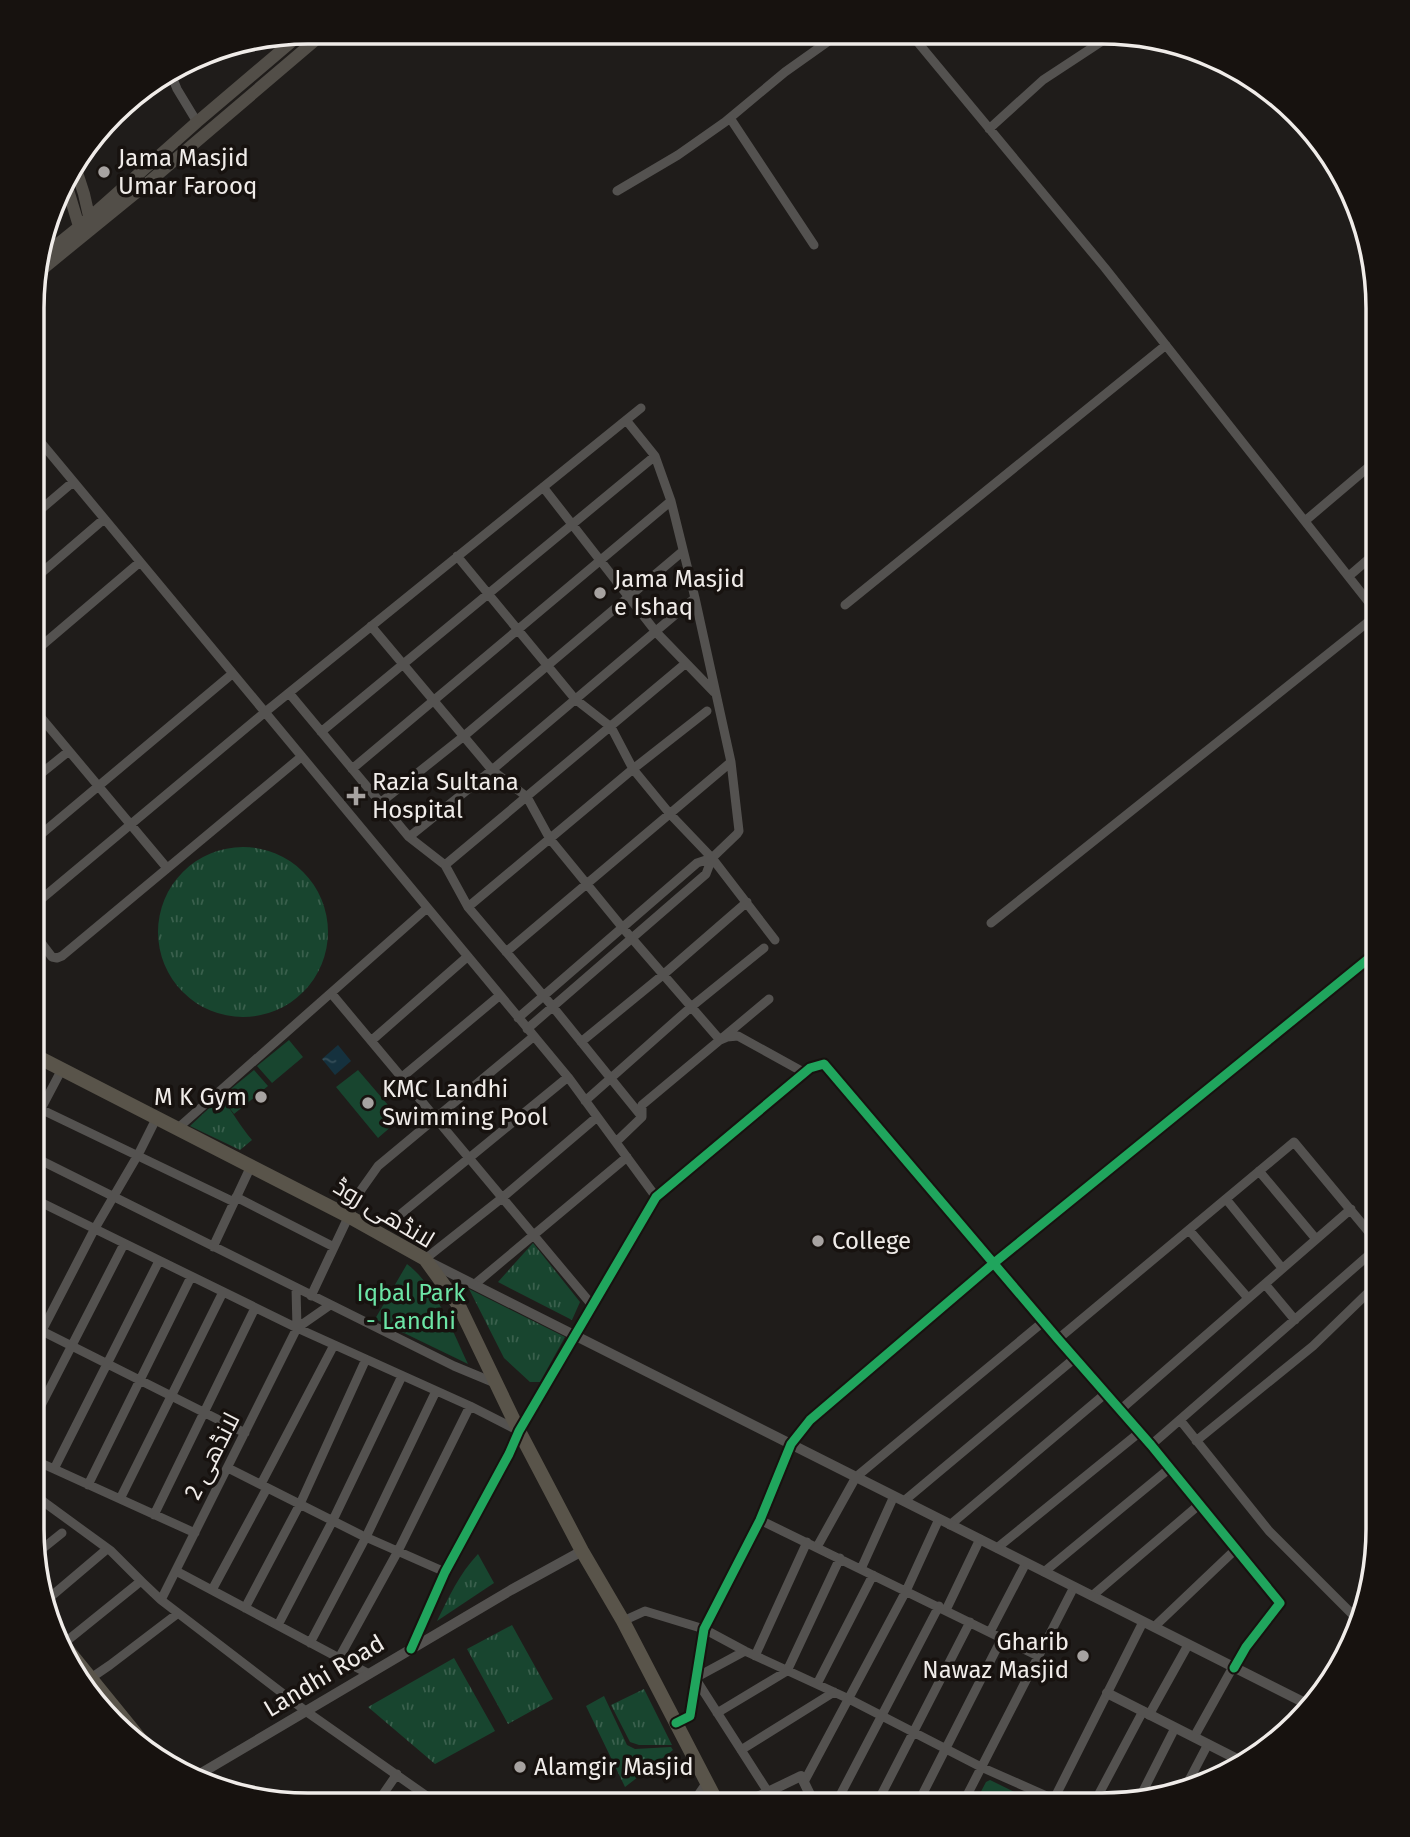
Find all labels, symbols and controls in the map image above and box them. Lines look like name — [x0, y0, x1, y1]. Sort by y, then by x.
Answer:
place label: Jama Masjid Umar Farooq — [118, 144, 257, 200]
marker: Jama Masjid Umar Farooq — [96, 164, 112, 180]
place label: Jama Masjid e Ishaq — [614, 565, 745, 621]
marker: Jama Masjid e Ishaq — [592, 585, 608, 601]
place label: Razia Sultana Hospital — [372, 768, 519, 824]
marker: Razia Sultana Hospital — [346, 786, 366, 806]
place label: KMC Landhi Swimming Pool — [382, 1075, 548, 1131]
place label: M K Gym — [154, 1083, 247, 1111]
marker: M K Gym — [253, 1089, 269, 1105]
marker: KMC Landhi Swimming Pool — [360, 1095, 376, 1111]
street label: لانڈھی روڈ — [329, 1172, 439, 1254]
place label: College — [832, 1227, 911, 1255]
marker: College — [810, 1233, 826, 1249]
park label: Iqbal Park - Landhi — [357, 1279, 466, 1335]
street label: لانڈھی 2 — [178, 1408, 246, 1504]
place label: Gharib Nawaz Masjid — [922, 1628, 1069, 1684]
street label: Landhi Road — [259, 1629, 389, 1723]
marker: Gharib Nawaz Masjid — [1075, 1648, 1091, 1664]
place label: Alamgir Masjid — [534, 1753, 694, 1781]
marker: Alamgir Masjid — [512, 1759, 528, 1775]

